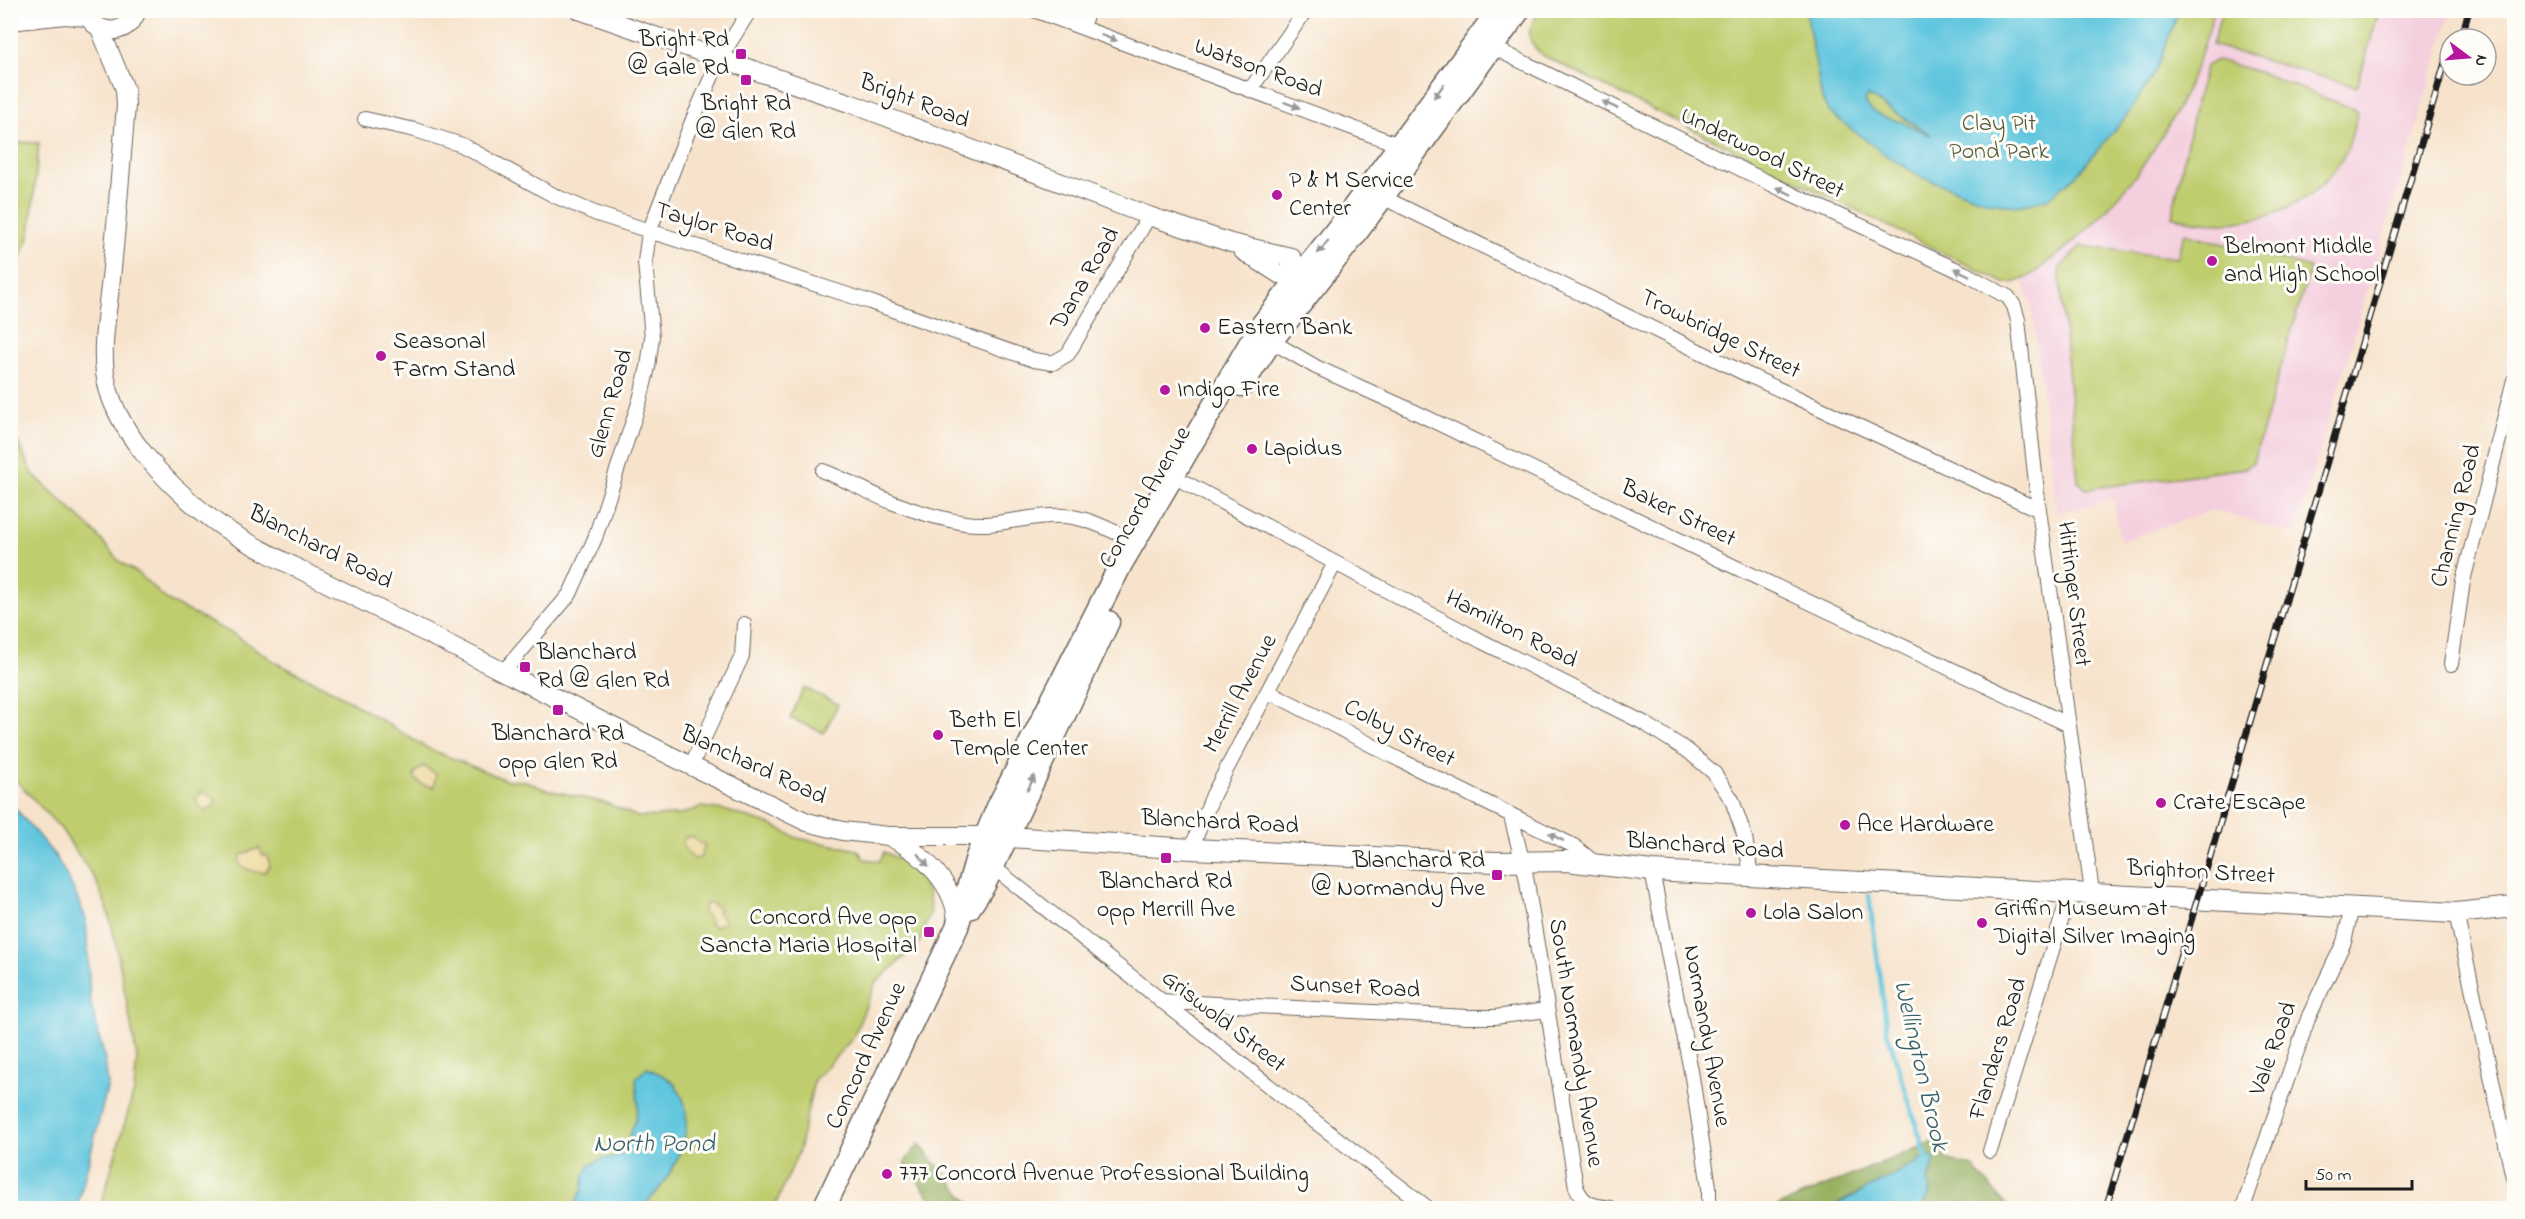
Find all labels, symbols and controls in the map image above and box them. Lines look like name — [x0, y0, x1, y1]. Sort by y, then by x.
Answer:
place label: Bright Rd @ Gale Rd — [628, 23, 730, 86]
north arrow — [2438, 27, 2498, 87]
street label: Watson Road — [1189, 30, 1328, 109]
one-way arrow — [1100, 33, 1118, 43]
marker: Bright Rd @ Gale Rd — [734, 47, 748, 61]
text: N — [2467, 52, 2494, 69]
street label: Bright Road — [853, 65, 975, 139]
marker: Bright Rd @ Glen Rd — [739, 73, 753, 87]
one-way arrow — [1433, 83, 1445, 99]
place label: Bright Rd @ Glen Rd — [696, 87, 797, 150]
street label: Underwood Street — [1674, 99, 1850, 209]
one-way arrow — [1601, 100, 1618, 109]
one-way arrow — [1283, 101, 1301, 111]
park label: Clay Pit Pond Park — [1949, 107, 2049, 170]
place label: P & M Service Center — [1289, 164, 1414, 227]
one-way arrow — [1776, 186, 1793, 196]
marker: P & M Service Center — [1270, 188, 1284, 202]
street label: Taylor Road — [650, 193, 778, 264]
street label: Dana Road — [1042, 221, 1130, 338]
place label: Belmont Middle and High School — [2223, 230, 2380, 293]
one-way arrow — [1317, 240, 1329, 255]
marker: Belmont Middle and High School — [2205, 254, 2219, 268]
one-way arrow — [1953, 268, 1970, 277]
street label: Trowbridge Street — [1634, 281, 1806, 389]
place label: Eastern Bank — [1217, 311, 1353, 346]
marker: Eastern Bank — [1198, 321, 1212, 335]
place label: Seasonal Farm Stand — [392, 325, 516, 388]
street label: Glenn Road — [579, 345, 643, 463]
marker: Seasonal Farm Stand — [374, 349, 388, 363]
place label: Indigo Fire — [1177, 373, 1280, 408]
marker: Indigo Fire — [1158, 383, 1172, 397]
street label: Concord Avenue — [1091, 420, 1201, 576]
place label: Lapidus — [1264, 432, 1343, 467]
street label: Channing Road — [2422, 440, 2492, 591]
marker: Lapidus — [1245, 442, 1259, 456]
street label: Baker Street — [1614, 471, 1742, 557]
street label: Blanchard Road — [241, 496, 399, 600]
street label: Hittinger Street — [2047, 519, 2099, 669]
street label: Hamilton Road — [1439, 582, 1584, 679]
street label: Merrill Avenue — [1195, 628, 1287, 760]
place label: Blanchard Rd @ Glen Rd — [536, 636, 670, 699]
marker: Blanchard Rd @ Glen Rd — [518, 660, 532, 674]
street label: Colby Street — [1336, 691, 1461, 778]
marker: Blanchard Rd opp Glen Rd — [551, 703, 565, 717]
place label: Beth El Temple Center — [949, 704, 1089, 767]
street label: Blanchard Road — [673, 716, 832, 815]
place label: Blanchard Rd opp Glen Rd — [491, 717, 625, 780]
marker: Beth El Temple Center — [931, 728, 945, 742]
one-way arrow — [1026, 775, 1035, 792]
place label: Crate Escape — [2173, 786, 2306, 821]
marker: Crate Escape — [2154, 796, 2168, 810]
street label: Blanchard Road — [1139, 801, 1300, 845]
place label: Ace Hardware — [1857, 808, 1994, 843]
marker: Ace Hardware — [1838, 818, 1852, 832]
street label: Blanchard Road — [1624, 824, 1785, 870]
one-way arrow — [1547, 832, 1564, 842]
place label: Blanchard Rd @ Normandy Ave — [1312, 844, 1486, 908]
marker: Blanchard Rd opp Merrill Ave — [1159, 851, 1173, 865]
one-way arrow — [916, 852, 930, 867]
street label: Brighton Street — [2125, 852, 2276, 894]
place label: Blanchard Rd opp Merrill Ave — [1097, 865, 1236, 928]
marker: Blanchard Rd @ Normandy Ave — [1490, 868, 1504, 882]
place label: Griffin Museum at Digital Silver Imaging — [1993, 892, 2195, 955]
place label: Lola Salon — [1763, 896, 1863, 931]
place label: Concord Ave opp Sancta Maria Hospital — [700, 901, 917, 964]
marker: Lola Salon — [1744, 906, 1758, 920]
street label: South Normandy Avenue — [1537, 916, 1612, 1170]
marker: Griffin Museum at Digital Silver Imaging — [1975, 916, 1989, 930]
marker: Concord Ave opp Sancta Maria Hospital — [922, 925, 936, 939]
street label: Normandy Avenue — [1672, 942, 1739, 1130]
street label: Griswold Street — [1153, 962, 1293, 1082]
street label: Sunset Road — [1289, 967, 1421, 1009]
street label: Flanders Road — [1961, 973, 2037, 1125]
street label: Concord Avenue — [817, 976, 917, 1136]
water label: Wellington Brook — [1882, 977, 1959, 1157]
street label: Vale Road — [2241, 997, 2307, 1102]
water label: North Pond — [593, 1126, 716, 1164]
scale bar — [2306, 1153, 2412, 1191]
place label: 777 Concord Avenue Professional Building — [899, 1157, 1309, 1192]
text: 50 m — [2315, 1163, 2352, 1189]
marker: 777 Concord Avenue Professional Building — [880, 1167, 894, 1181]

